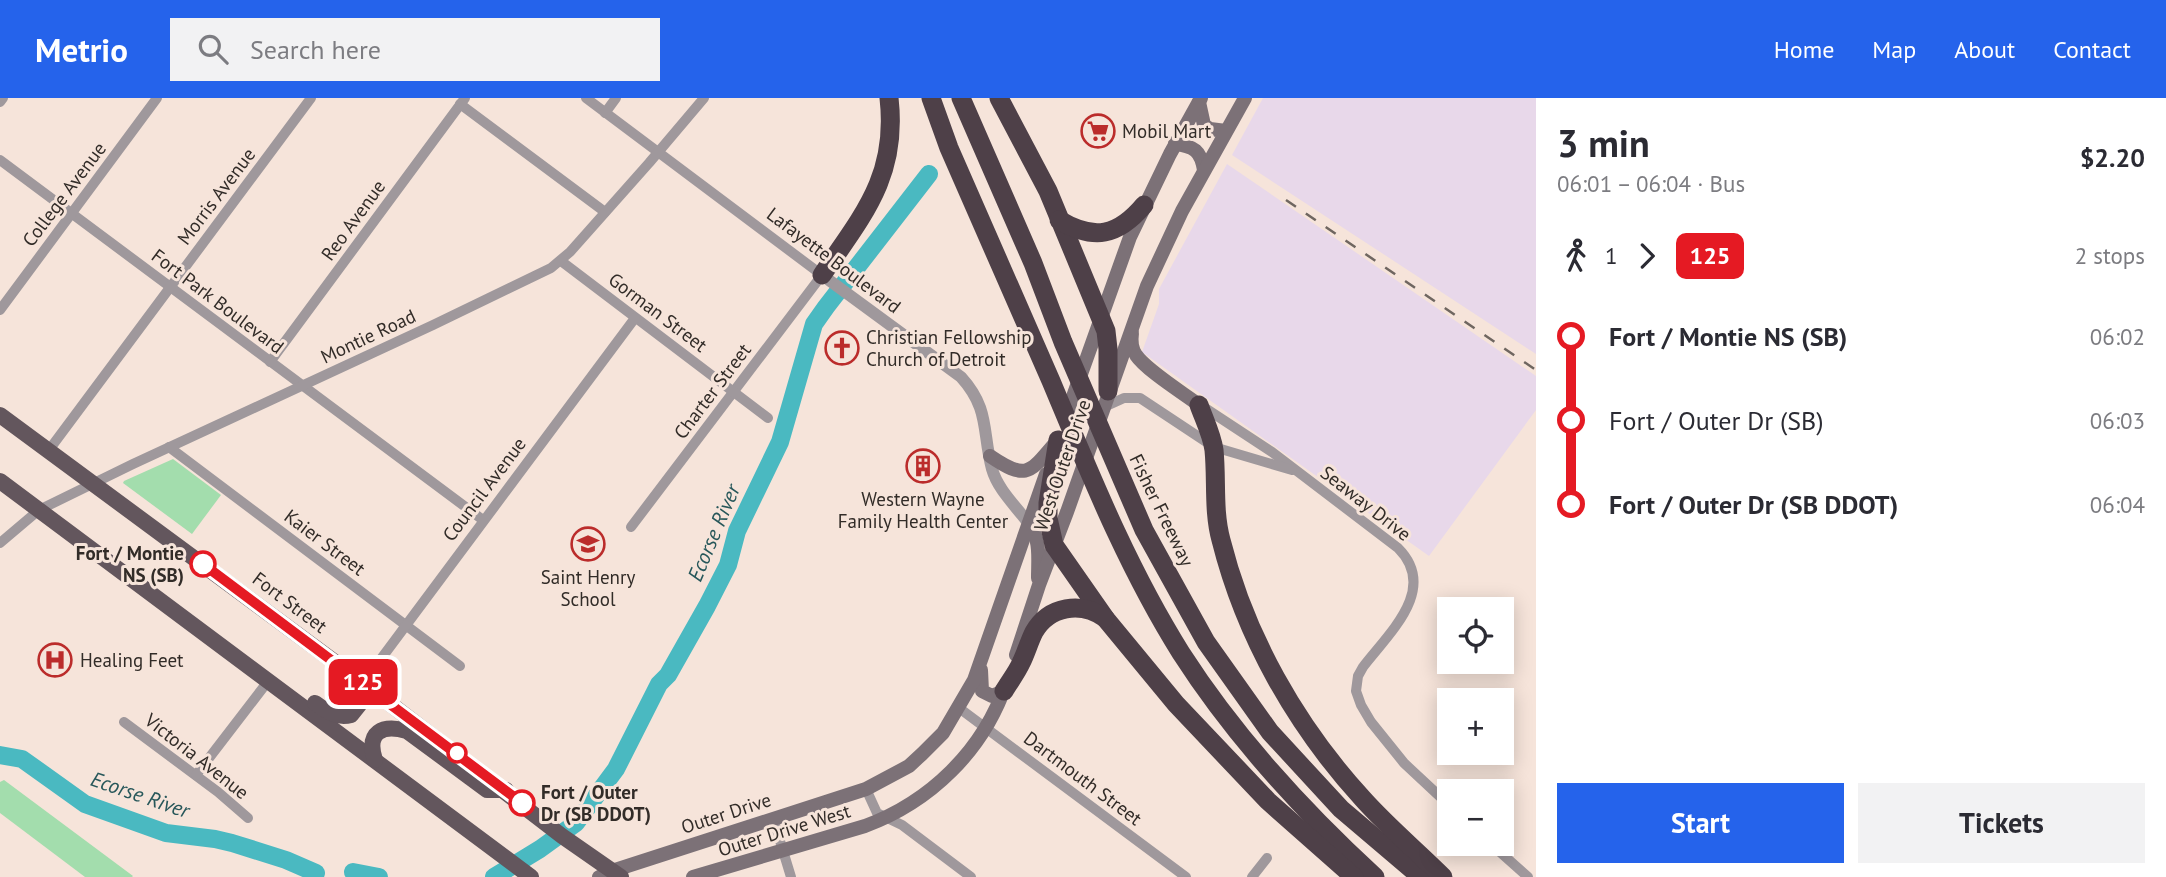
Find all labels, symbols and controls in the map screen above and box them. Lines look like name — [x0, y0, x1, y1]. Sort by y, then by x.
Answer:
search box — [170, 18, 660, 81]
text: Metrio — [35, 28, 128, 71]
icon: search — [194, 30, 232, 68]
text: Search here — [250, 33, 381, 66]
text: Home — [1774, 34, 1834, 65]
text: Map — [1872, 34, 1916, 65]
text: About — [1954, 34, 2015, 65]
text: Contact — [2053, 34, 2131, 65]
supermarket icon: Mobil Mart — [1079, 112, 1117, 150]
text: 3 min — [1557, 118, 1650, 167]
place label: Mobil Mart — [1122, 119, 1212, 143]
street label: College Avenue — [17, 137, 111, 251]
text: $2.20 — [2080, 141, 2145, 174]
street label: Morris Avenue — [172, 143, 260, 249]
text: 06:01 – 06:04 · Bus — [1557, 169, 1745, 198]
street label: Reo Avenue — [316, 175, 390, 265]
street label: Lafayette Boulevard — [762, 202, 906, 318]
icon: walk — [1557, 237, 1595, 275]
icon: forward — [1628, 237, 1666, 275]
text: 125 — [1690, 240, 1730, 271]
text: 1 — [1605, 241, 1618, 270]
text: 2 stops — [2075, 241, 2145, 270]
street label: Fort Park Boulevard — [147, 243, 289, 359]
street label: Gorman Street — [604, 267, 712, 357]
street label: Montie Road — [317, 304, 419, 368]
text: Fort / Montie NS (SB) — [1609, 320, 1847, 353]
text: 06:02 — [2090, 322, 2145, 351]
place label: Christian Fellowship Church of Detroit — [866, 325, 1032, 371]
church icon: Christian Fellowship Church of Detroit — [823, 329, 861, 367]
street label: Charter Street — [668, 338, 756, 444]
street label: West Outer Drive — [1028, 396, 1096, 534]
text: Fort / Outer Dr (SB) — [1609, 404, 1824, 437]
text: 06:03 — [2090, 406, 2145, 435]
street label: Council Avenue — [437, 432, 531, 546]
building icon: Western Wayne Family Health Center — [904, 447, 942, 485]
street label: Fisher Freeway — [1124, 450, 1200, 570]
street label: Seaway Drive — [1316, 460, 1416, 546]
water label: Ecorse River — [681, 478, 747, 585]
place label: Western Wayne Family Health Center — [838, 487, 1009, 533]
text: Fort / Outer Dr (SB DDOT) — [1609, 488, 1898, 521]
text: 06:04 — [2090, 490, 2145, 519]
street label: Kaier Street — [280, 504, 371, 581]
school or university icon: Saint Henry School — [569, 525, 607, 563]
place label: Fort / Montie NS (SB) — [76, 541, 184, 587]
marker: Fort / Montie NS (SB) — [190, 551, 216, 577]
place label: Saint Henry School — [541, 565, 635, 611]
street label: Fort Street — [248, 566, 332, 638]
map controls — [1437, 597, 1514, 856]
button: locate — [1437, 597, 1514, 674]
hospital icon: Healing Feet — [36, 641, 74, 679]
place label: Healing Feet — [80, 648, 184, 672]
line badge: 125 — [323, 659, 403, 705]
text: 125 — [343, 666, 383, 697]
button: + — [1437, 688, 1514, 765]
street label: Victoria Avenue — [139, 707, 254, 804]
street label: Dartmouth Street — [1019, 726, 1147, 831]
unlabelled marker — [447, 743, 467, 763]
water label: Ecorse River — [87, 765, 195, 825]
button: − — [1437, 779, 1514, 856]
place label: Fort / Outer Dr (SB DDOT) — [541, 780, 651, 826]
button: Start — [1557, 783, 1844, 863]
button: Tickets — [1858, 783, 2145, 863]
street label: Outer Drive — [678, 787, 774, 839]
marker: Fort / Outer Dr (SB DDOT) — [509, 790, 535, 816]
street label: Outer Drive West — [715, 798, 854, 862]

